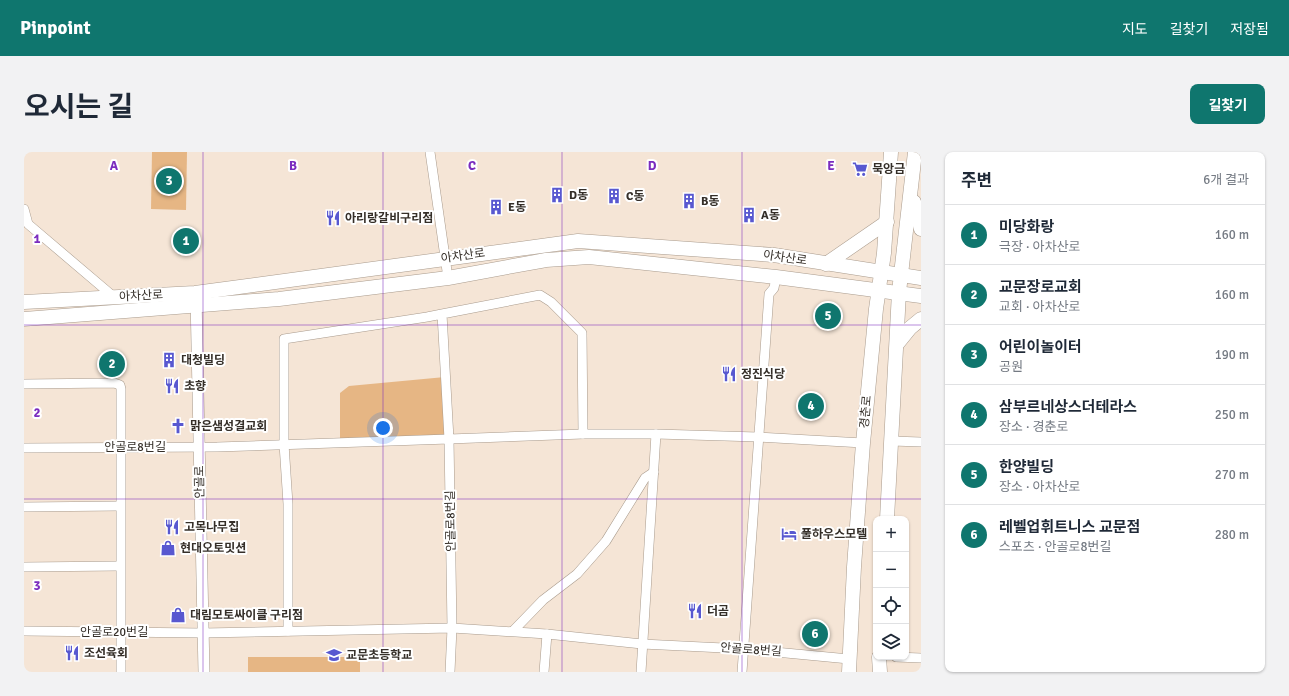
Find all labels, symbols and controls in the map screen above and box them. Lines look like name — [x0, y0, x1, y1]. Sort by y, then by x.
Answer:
text: Pinpoint — [20, 16, 91, 40]
text: 지도 — [1122, 21, 1148, 38]
text: 길찾기 — [1170, 21, 1208, 38]
text: 저장됨 — [1230, 21, 1269, 38]
button: 길찾기 — [1190, 84, 1265, 124]
text: 오시는 길 — [24, 90, 133, 124]
text: A — [110, 158, 119, 174]
text: B — [289, 158, 297, 174]
text: C — [468, 158, 476, 174]
text: D — [648, 158, 657, 174]
text: E — [827, 158, 835, 174]
supermarket icon: 묵앙금 — [851, 160, 869, 178]
place label: 묵앙금 — [872, 162, 905, 177]
pin: 3 — [156, 166, 182, 196]
text: 주변 — [961, 170, 992, 191]
text: 6개 결과 — [1203, 172, 1249, 188]
building icon: D동 — [548, 186, 566, 204]
building icon: C동 — [605, 187, 623, 205]
place label: D동 — [569, 188, 588, 203]
place label: C동 — [626, 189, 644, 204]
building icon: B동 — [680, 192, 698, 210]
place label: B동 — [701, 194, 719, 209]
building icon: E동 — [487, 198, 505, 216]
place label: E동 — [508, 200, 526, 215]
building icon: A동 — [740, 206, 758, 224]
place label: A동 — [761, 208, 780, 223]
restaurant icon: 아리랑갈비구리점 — [324, 209, 342, 227]
place label: 아리랑갈비구리점 — [345, 211, 433, 226]
text: 미당화랑 — [999, 218, 1054, 236]
pin: 1 — [173, 226, 199, 256]
text: 1 — [970, 227, 978, 243]
text: 160 m — [1215, 227, 1249, 243]
text: 1 — [33, 231, 41, 247]
text: 극장 · 아차산로 — [999, 239, 1080, 255]
street label: 아차산로 — [440, 245, 486, 267]
street label: 아차산로 — [762, 247, 808, 269]
text: 교문장로교회 — [999, 278, 1082, 296]
street label: 아차산로 — [119, 287, 163, 305]
text: 2 — [970, 287, 978, 303]
text: 160 m — [1215, 287, 1249, 303]
text: 교회 · 아차산로 — [999, 299, 1080, 315]
pin: 5 — [815, 301, 841, 331]
text: 어린이놀이터 — [999, 338, 1082, 356]
text: 3 — [970, 347, 978, 363]
text: 190 m — [1215, 347, 1249, 363]
pin: 2 — [99, 349, 125, 379]
building icon: 대청빌딩 — [160, 351, 178, 369]
place label: 대청빌딩 — [181, 353, 225, 368]
text: 공원 — [999, 359, 1023, 375]
restaurant icon: 정진식당 — [720, 365, 738, 383]
place label: 정진식당 — [741, 367, 785, 382]
restaurant icon: 초향 — [163, 377, 181, 395]
place label: 초향 — [184, 379, 206, 394]
pin: 4 — [798, 391, 824, 421]
street label: 경춘로 — [857, 395, 875, 429]
text: 삼부르네상스더테라스 — [999, 398, 1137, 416]
text: 2 — [33, 405, 41, 421]
text: 4 — [970, 407, 978, 423]
text: 250 m — [1215, 407, 1249, 423]
church icon: 맑은샘성결교회 — [169, 417, 187, 435]
your location — [373, 418, 393, 438]
place label: 맑은샘성결교회 — [190, 419, 267, 434]
text: 장소 · 경춘로 — [999, 419, 1068, 435]
street label: 안골로8번길 — [104, 440, 166, 455]
text: 한양빌딩 — [999, 458, 1054, 476]
street label: 안골로 — [192, 465, 208, 499]
text: 5 — [970, 467, 978, 483]
text: 270 m — [1215, 467, 1249, 483]
text: 장소 · 아차산로 — [999, 479, 1080, 495]
street label: 안골로8번길 — [443, 490, 459, 552]
map controls — [873, 516, 909, 660]
button: + — [873, 516, 909, 552]
restaurant icon: 고목나무집 — [163, 518, 181, 536]
text: 레벨업휘트니스 교문점 — [999, 518, 1140, 536]
place label: 고목나무집 — [184, 520, 239, 535]
hotel icon: 풀하우스모텔 — [780, 525, 798, 543]
place label: 풀하우스모텔 — [801, 527, 867, 542]
text: 6 — [970, 527, 978, 543]
text: 280 m — [1215, 527, 1249, 543]
shop icon: 현대오토밋션 — [159, 539, 177, 557]
text: 스포츠 · 안골로8번길 — [999, 539, 1111, 555]
place label: 현대오토밋션 — [180, 541, 246, 556]
button: − — [873, 552, 909, 588]
text: 3 — [33, 578, 41, 594]
button: locate — [873, 588, 909, 624]
restaurant icon: 더곰 — [686, 602, 704, 620]
place label: 더곰 — [707, 604, 729, 619]
shop icon: 대림모토싸이클 구리점 — [169, 606, 187, 624]
place label: 대림모토싸이클 구리점 — [190, 608, 303, 623]
pin: 6 — [802, 619, 828, 649]
button: layers — [873, 624, 909, 660]
street label: 안골로20번길 — [80, 625, 148, 640]
street label: 안골로8번길 — [720, 640, 782, 660]
restaurant icon: 조선육회 — [63, 644, 81, 662]
place label: 조선육회 — [84, 646, 128, 661]
school or university icon: 교문초등학교 — [325, 646, 343, 664]
place label: 교문초등학교 — [346, 648, 412, 663]

